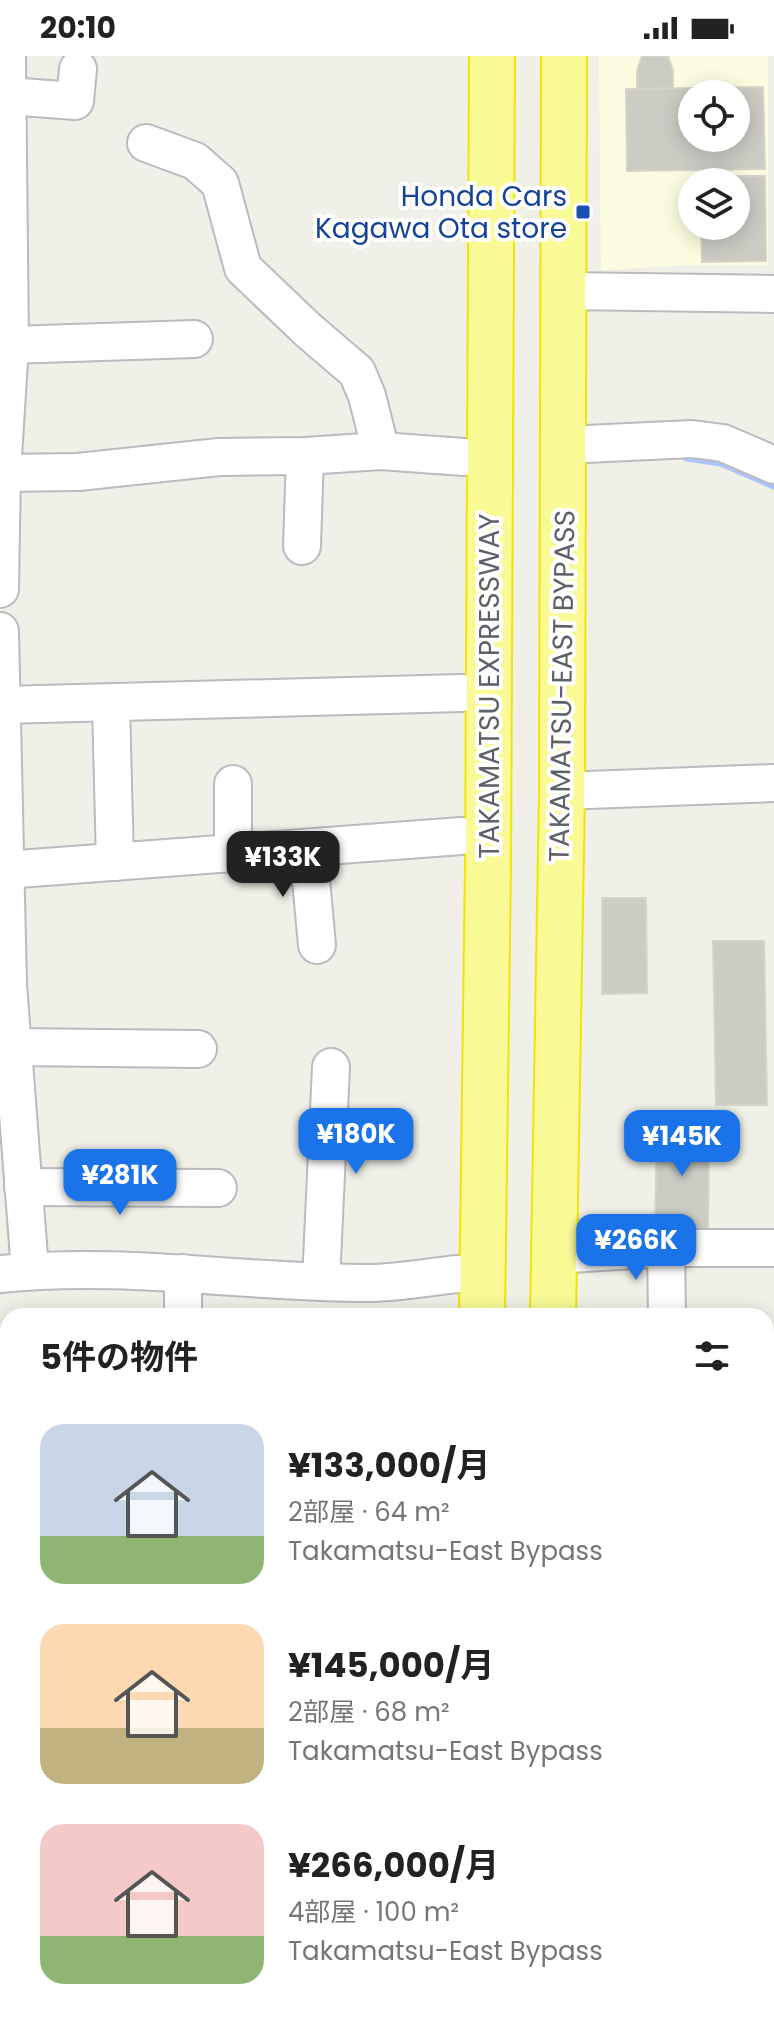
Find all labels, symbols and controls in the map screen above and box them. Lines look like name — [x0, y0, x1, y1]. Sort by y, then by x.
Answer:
text: 20:10 — [40, 6, 116, 49]
map controls — [678, 80, 750, 240]
button: locate — [678, 80, 750, 152]
button: layers — [678, 168, 750, 240]
place label: Honda Cars Kagawa Ota store — [315, 177, 567, 248]
marker: Honda Cars Kagawa Ota store — [574, 203, 592, 221]
street label: TAKAMATSU-EAST BYPASS — [539, 510, 585, 862]
street label: TAKAMATSU EXPRESSWAY — [470, 513, 509, 859]
pin: ¥133K — [227, 831, 339, 899]
text: ¥133K — [245, 839, 321, 875]
pin: ¥180K — [300, 1108, 412, 1176]
pin: ¥145K — [626, 1110, 738, 1178]
text: ¥180K — [316, 1116, 396, 1152]
text: ¥145K — [642, 1118, 722, 1154]
pin: ¥281K — [64, 1149, 176, 1217]
text: ¥281K — [81, 1157, 159, 1193]
pin: ¥266K — [580, 1214, 692, 1282]
text: ¥266K — [594, 1222, 678, 1258]
text: 5件の物件 — [40, 1333, 198, 1381]
icon: filters — [690, 1334, 734, 1378]
text: ¥133,000/月 — [288, 1441, 490, 1489]
icon: home — [104, 1456, 200, 1552]
text: 2部屋 · 64 m² — [288, 1494, 450, 1530]
text: Takamatsu-East Bypass — [288, 1533, 603, 1569]
text: ¥145,000/月 — [288, 1641, 494, 1689]
icon: home — [104, 1656, 200, 1752]
text: 2部屋 · 68 m² — [288, 1694, 450, 1730]
text: Takamatsu-East Bypass — [288, 1733, 603, 1769]
text: ¥266,000/月 — [288, 1841, 499, 1889]
icon: home — [104, 1856, 200, 1952]
text: 4部屋 · 100 m² — [288, 1894, 459, 1930]
text: Takamatsu-East Bypass — [288, 1933, 603, 1969]

